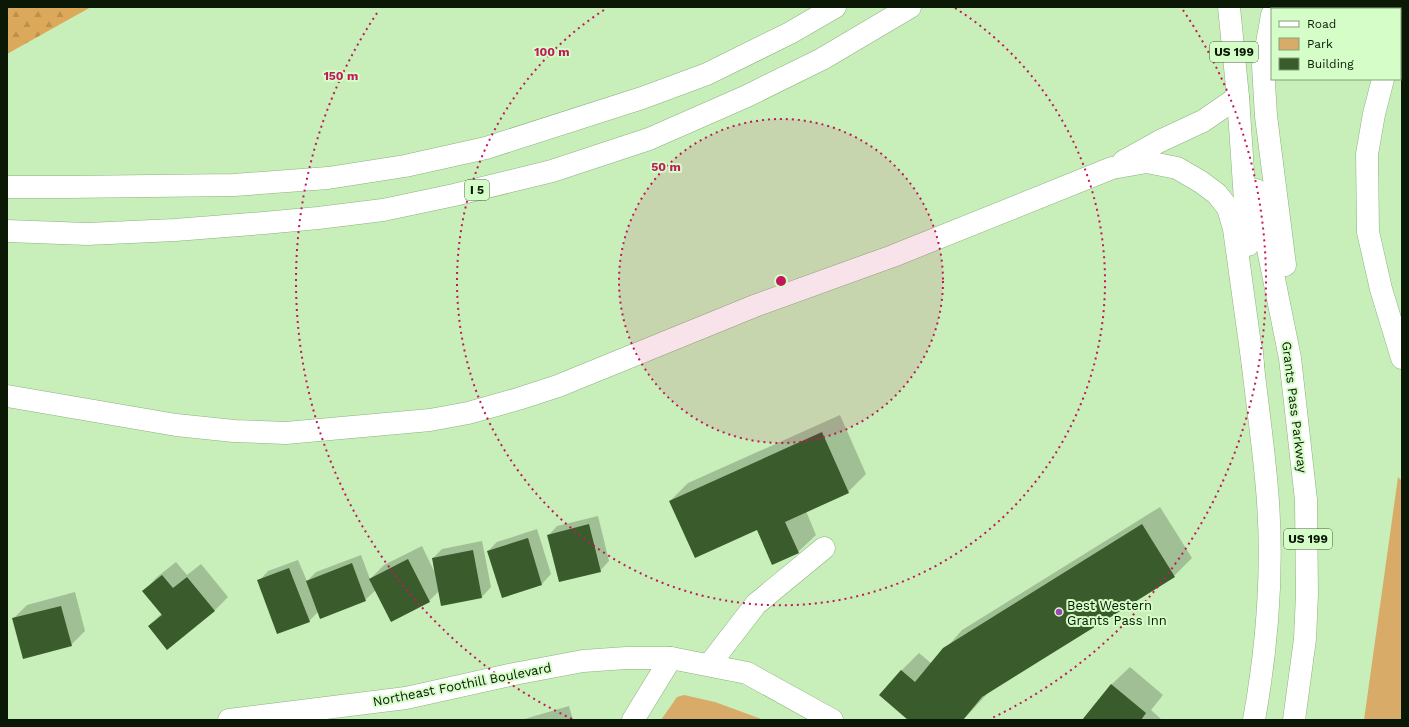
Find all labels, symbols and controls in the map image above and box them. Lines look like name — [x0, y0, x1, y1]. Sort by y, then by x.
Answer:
legend — [1271, 8, 1401, 80]
text: Road — [1307, 17, 1336, 31]
text: Park — [1307, 37, 1333, 51]
road number: US 199 — [1210, 42, 1258, 62]
text: 100 m — [534, 45, 570, 59]
text: Building — [1307, 57, 1354, 71]
text: 150 m — [324, 69, 358, 83]
text: 50 m — [651, 160, 681, 174]
road number: I 5 — [465, 180, 489, 200]
centre of rings — [774, 274, 788, 288]
street label: Grants Pass Parkway — [1279, 340, 1310, 474]
road number: US 199 — [1284, 529, 1332, 549]
place label: Best Western Grants Pass Inn — [1067, 598, 1167, 628]
marker: Best Western Grants Pass Inn — [1054, 607, 1064, 617]
street label: Northeast Foothill Boulevard — [372, 660, 553, 709]

